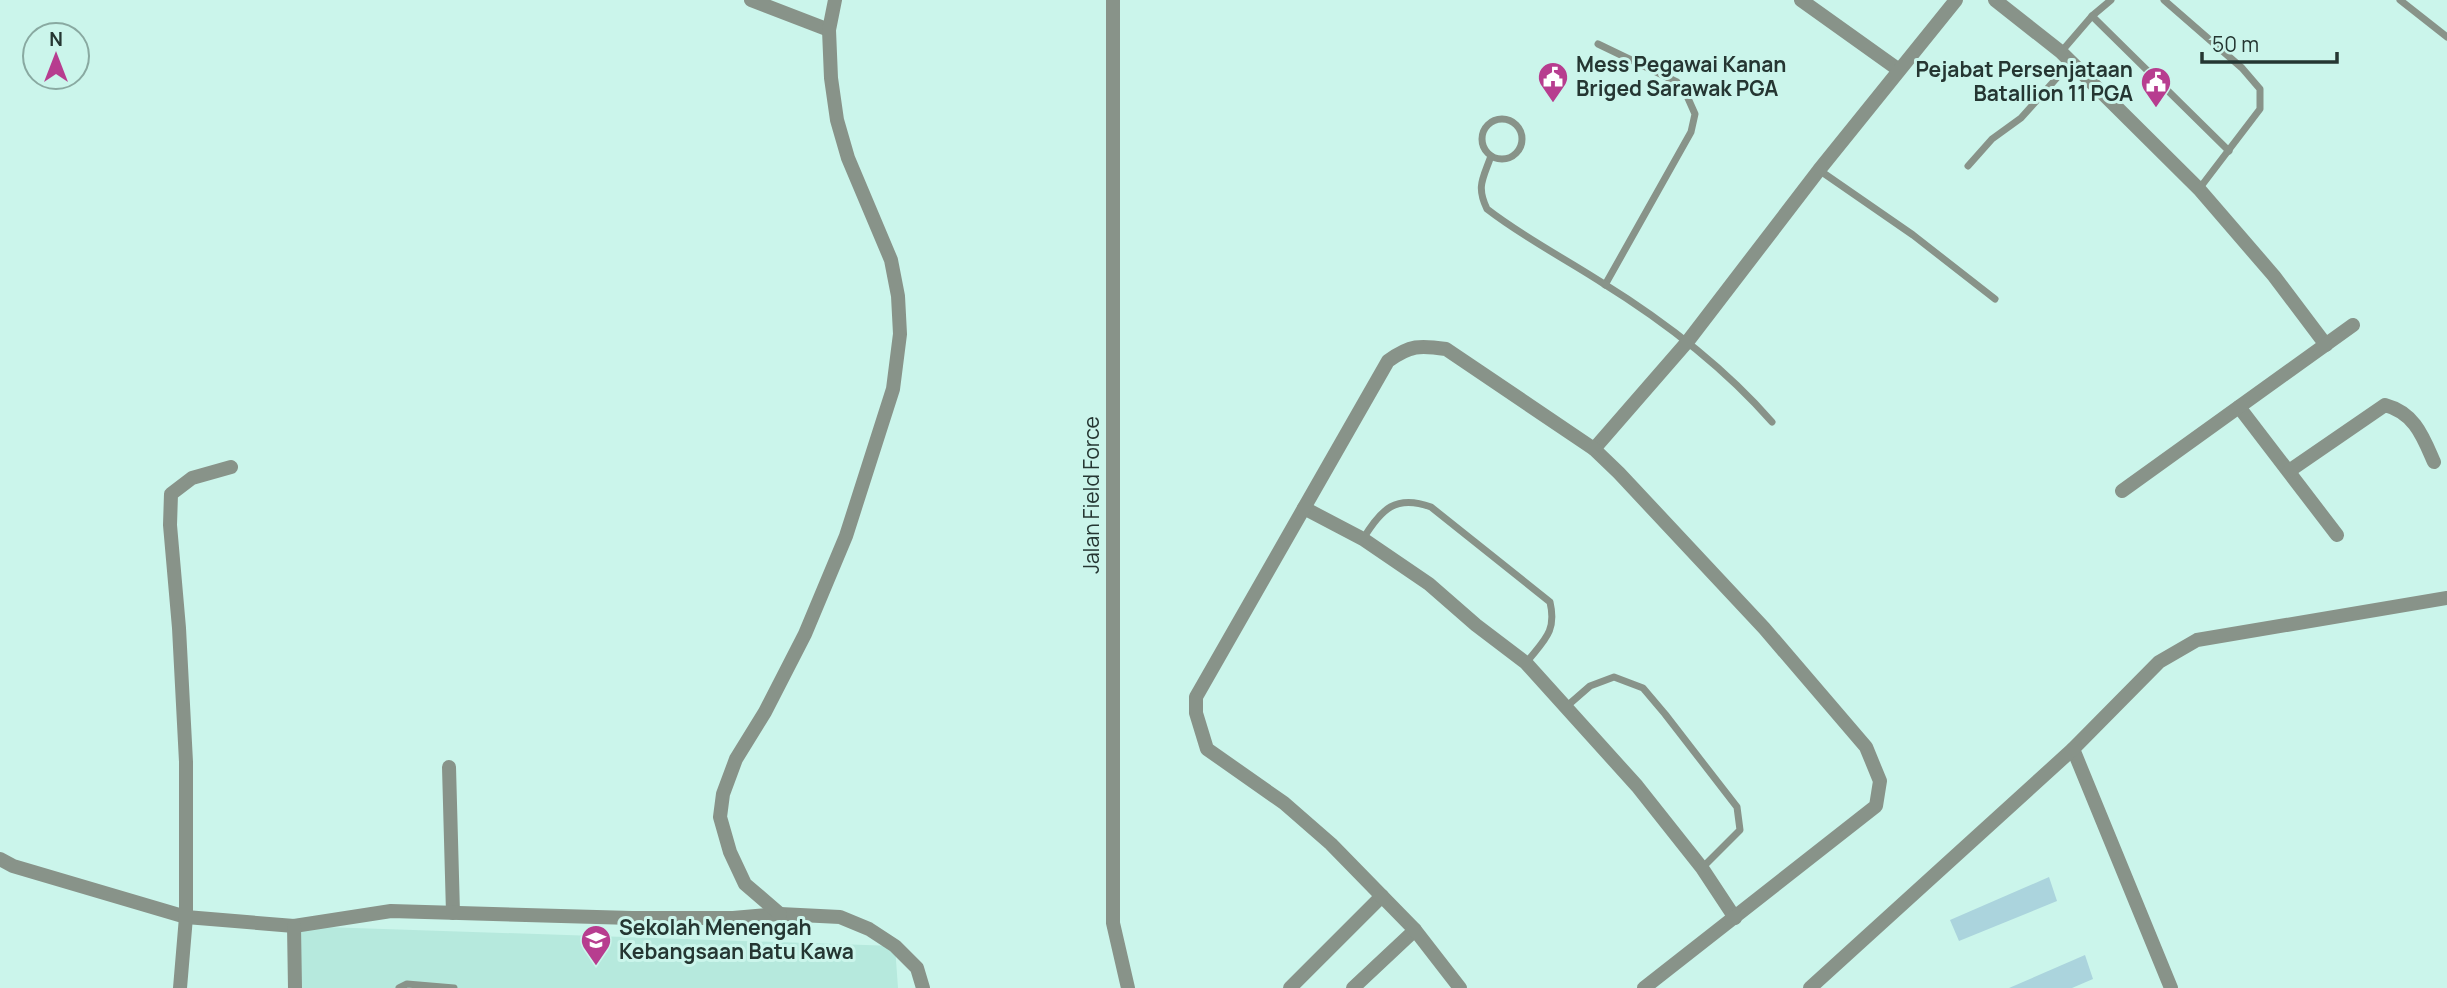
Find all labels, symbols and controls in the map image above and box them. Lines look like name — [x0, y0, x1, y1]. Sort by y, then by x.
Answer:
north arrow — [21, 21, 91, 91]
scale bar — [2202, 21, 2337, 65]
text: N — [49, 26, 63, 52]
text: 50 m — [2212, 30, 2259, 58]
place label: Mess Pegawai Kanan Briged Sarawak PGA — [1576, 50, 1787, 102]
place label: Pejabat Persenjataan Batallion 11 PGA — [1915, 55, 2133, 107]
public building icon: Mess Pegawai Kanan Briged Sarawak PGA — [1536, 60, 1570, 104]
public building icon: Pejabat Persenjataan Batallion 11 PGA — [2139, 65, 2173, 109]
street label: Jalan Field Force — [1077, 416, 1105, 574]
place label: Sekolah Menengah Kebangsaan Batu Kawa — [619, 913, 854, 965]
school or university icon: Sekolah Menengah Kebangsaan Batu Kawa — [579, 923, 613, 967]

